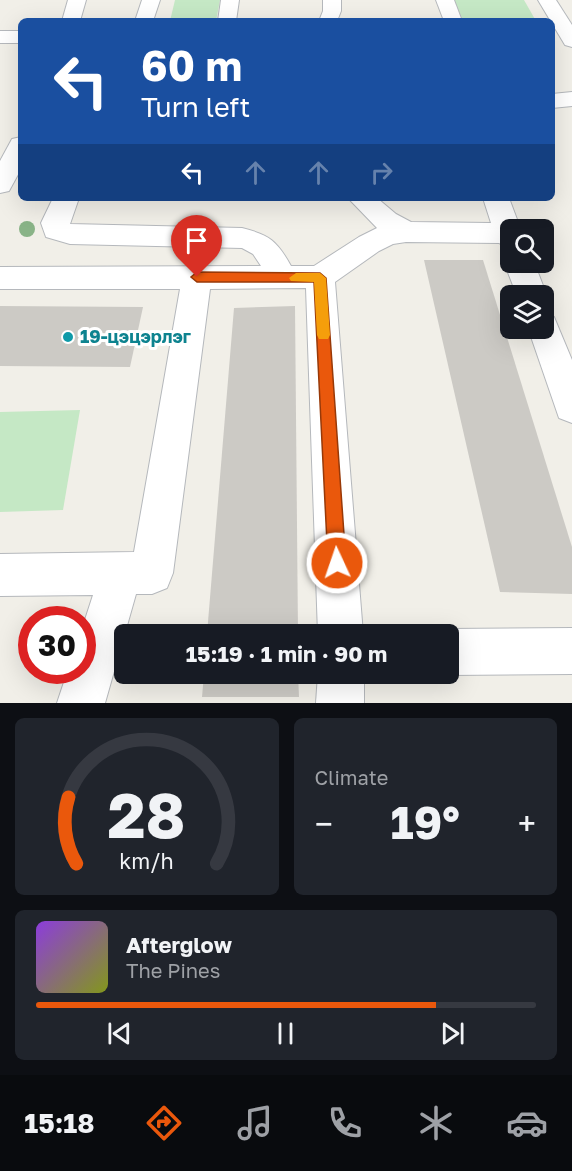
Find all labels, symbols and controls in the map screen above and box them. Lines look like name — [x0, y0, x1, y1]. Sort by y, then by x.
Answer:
text: 60 m — [141, 40, 242, 90]
icon: left — [42, 42, 120, 120]
text: Turn left — [141, 91, 250, 123]
icon: left — [176, 156, 209, 189]
icon: ahead — [239, 156, 272, 189]
icon: ahead — [302, 156, 335, 189]
icon: right — [365, 156, 398, 189]
pin — [171, 215, 222, 277]
map controls — [500, 219, 554, 339]
button: search — [500, 219, 554, 273]
icon: arrive — [180, 224, 213, 257]
button: layers — [500, 285, 554, 339]
place label: 19-цэцэрлэг — [80, 325, 191, 347]
marker: 19-цэцэрлэг — [61, 330, 75, 344]
position arrow — [305, 531, 369, 595]
speed limit sign: 30 — [18, 606, 96, 684]
text: 15:19 · 1 min · 90 m — [186, 640, 387, 667]
text: Climate — [315, 765, 388, 789]
text: 28 — [108, 777, 186, 852]
text: 19° — [391, 795, 460, 849]
text: − — [315, 804, 333, 843]
text: + — [518, 804, 536, 843]
text: km/h — [119, 848, 174, 874]
text: Afterglow — [126, 931, 232, 958]
text: The Pines — [126, 958, 220, 982]
icon: previous — [103, 1017, 136, 1050]
icon: pause — [269, 1017, 302, 1050]
icon: next — [436, 1017, 469, 1050]
icon: directions — [143, 1102, 185, 1144]
icon: music — [234, 1102, 276, 1144]
icon: phone — [324, 1102, 366, 1144]
icon: climate — [415, 1102, 457, 1144]
icon: car — [506, 1102, 548, 1144]
text: 15:18 — [24, 1107, 95, 1139]

